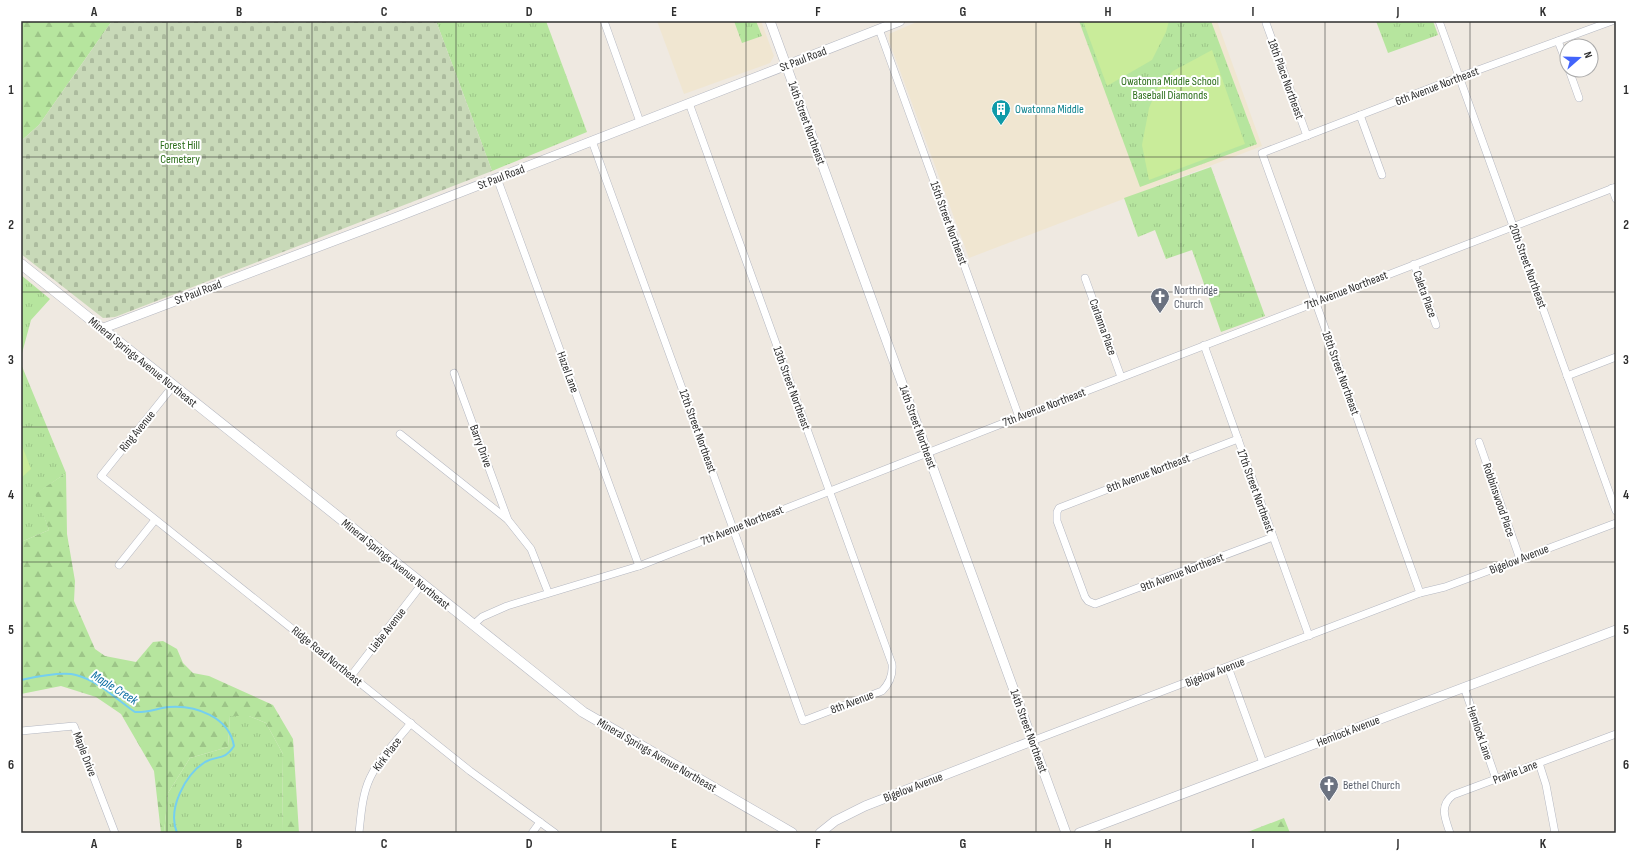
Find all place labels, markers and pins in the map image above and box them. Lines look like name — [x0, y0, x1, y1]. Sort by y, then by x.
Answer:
building icon: Owatonna Middle — [990, 98, 1012, 126]
place label: Owatonna Middle — [1015, 102, 1084, 117]
place label: Northridge Church — [1174, 283, 1218, 312]
church icon: Northridge Church — [1149, 286, 1171, 314]
church icon: Bethel Church — [1318, 774, 1340, 802]
place label: Bethel Church — [1343, 778, 1400, 793]

